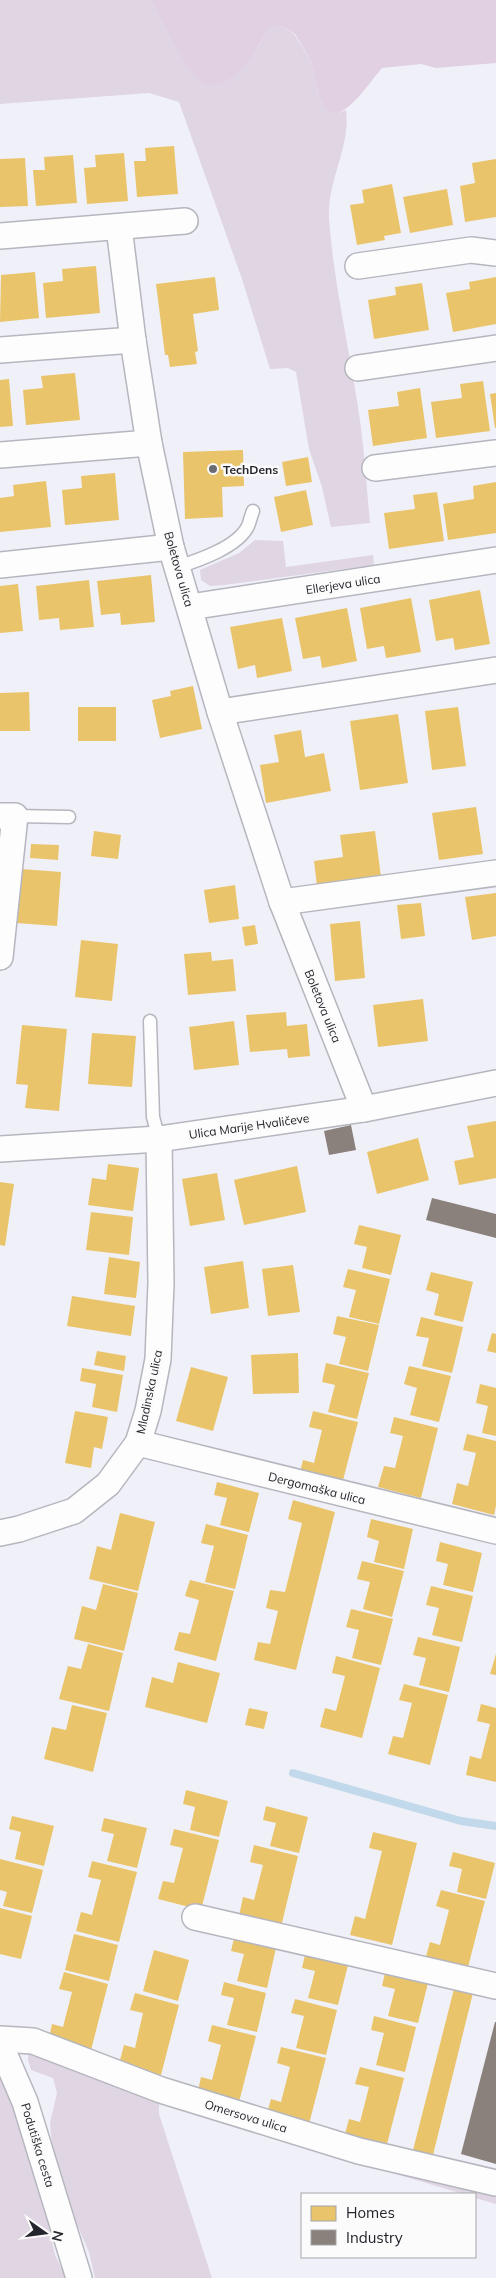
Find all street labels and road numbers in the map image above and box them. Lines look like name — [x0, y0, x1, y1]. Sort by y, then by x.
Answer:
street label: Boletova ulica — [161, 530, 197, 608]
street label: Ellerjeva ulica — [305, 571, 381, 597]
street label: Boletova ulica — [302, 967, 344, 1045]
street label: Ulica Marije Hvaličeve — [188, 1110, 310, 1142]
street label: Mladinska ulica — [133, 1349, 165, 1435]
street label: Dergomaška ulica — [267, 1469, 367, 1507]
street label: Omersova ulica — [203, 2096, 289, 2136]
street label: Podutiška cesta — [18, 2101, 58, 2189]

